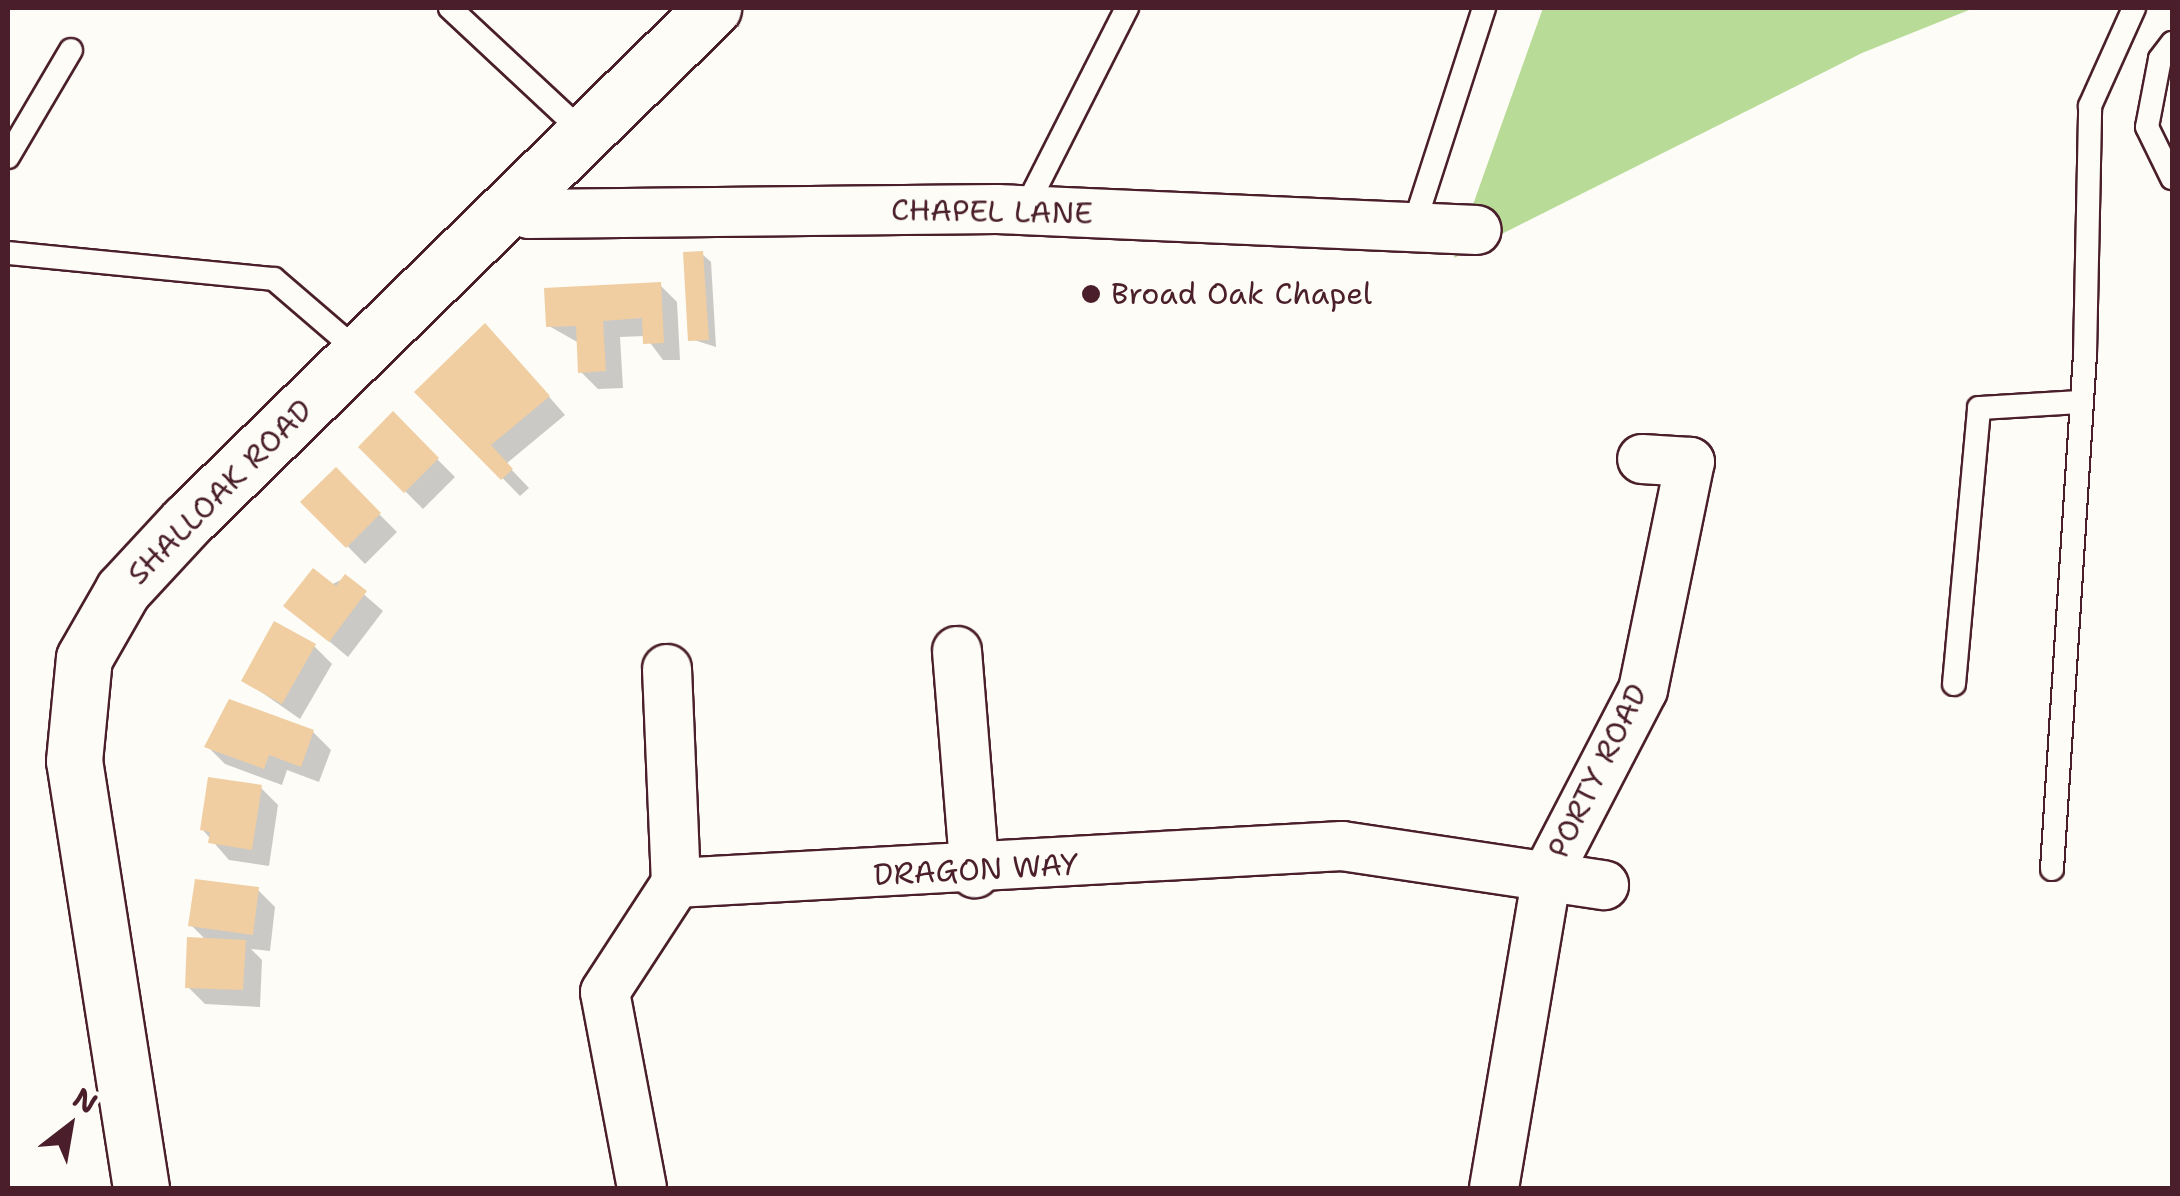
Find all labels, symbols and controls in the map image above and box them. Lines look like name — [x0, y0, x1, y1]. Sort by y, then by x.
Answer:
street label: CHAPEL LANE — [891, 192, 1093, 232]
place label: Broad Oak Chapel — [1111, 276, 1372, 312]
marker: Broad Oak Chapel — [1080, 283, 1102, 305]
street label: SHALLOAK ROAD — [120, 392, 320, 592]
street label: PORTY ROAD — [1540, 678, 1656, 864]
street label: DRAGON WAY — [872, 847, 1080, 893]
north arrow — [20, 1076, 120, 1176]
text: N — [66, 1078, 105, 1122]

